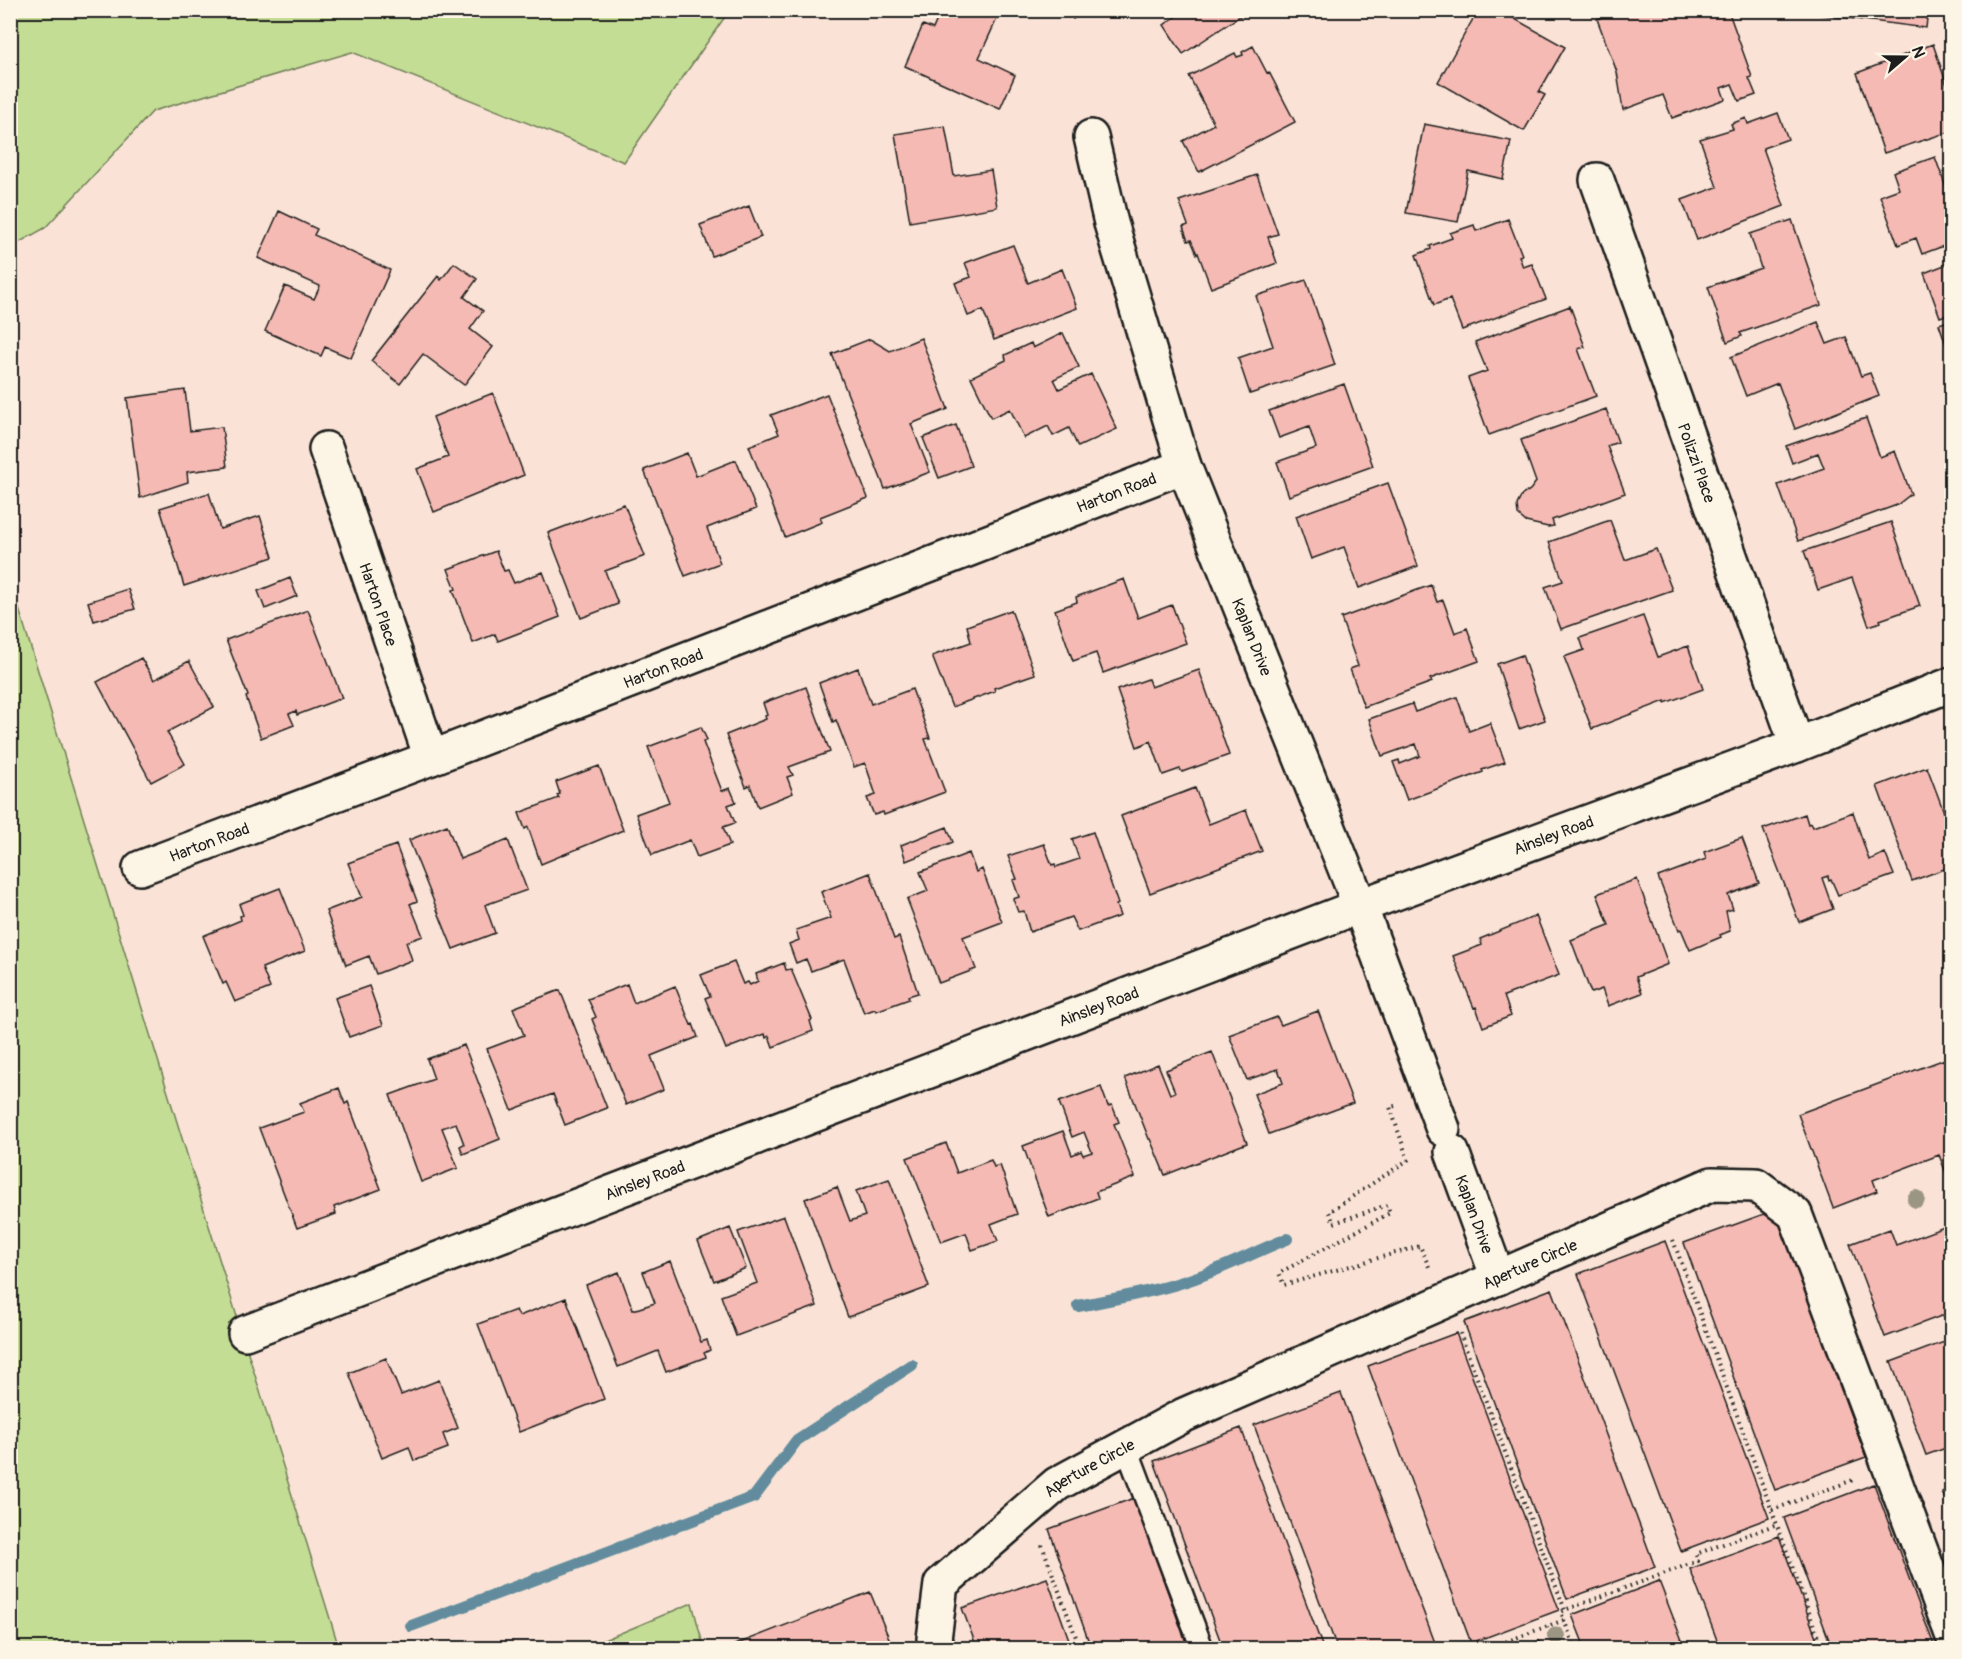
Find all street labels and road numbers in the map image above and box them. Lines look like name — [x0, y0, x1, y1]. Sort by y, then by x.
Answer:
street label: Polizzi Place — [1673, 421, 1720, 506]
street label: Harton Road — [1074, 469, 1159, 518]
street label: Harton Place — [354, 560, 401, 649]
street label: Kaplan Drive — [1227, 595, 1276, 679]
street label: Harton Road — [621, 644, 706, 693]
street label: Ainsley Road — [1511, 812, 1597, 860]
street label: Harton Road — [167, 819, 252, 867]
street label: Ainsley Road — [1056, 983, 1142, 1031]
street label: Ainsley Road — [602, 1156, 688, 1205]
street label: Kaplan Drive — [1450, 1172, 1497, 1256]
street label: Aperture Circle — [1480, 1235, 1581, 1294]
street label: Aperture Circle — [1040, 1435, 1138, 1502]

